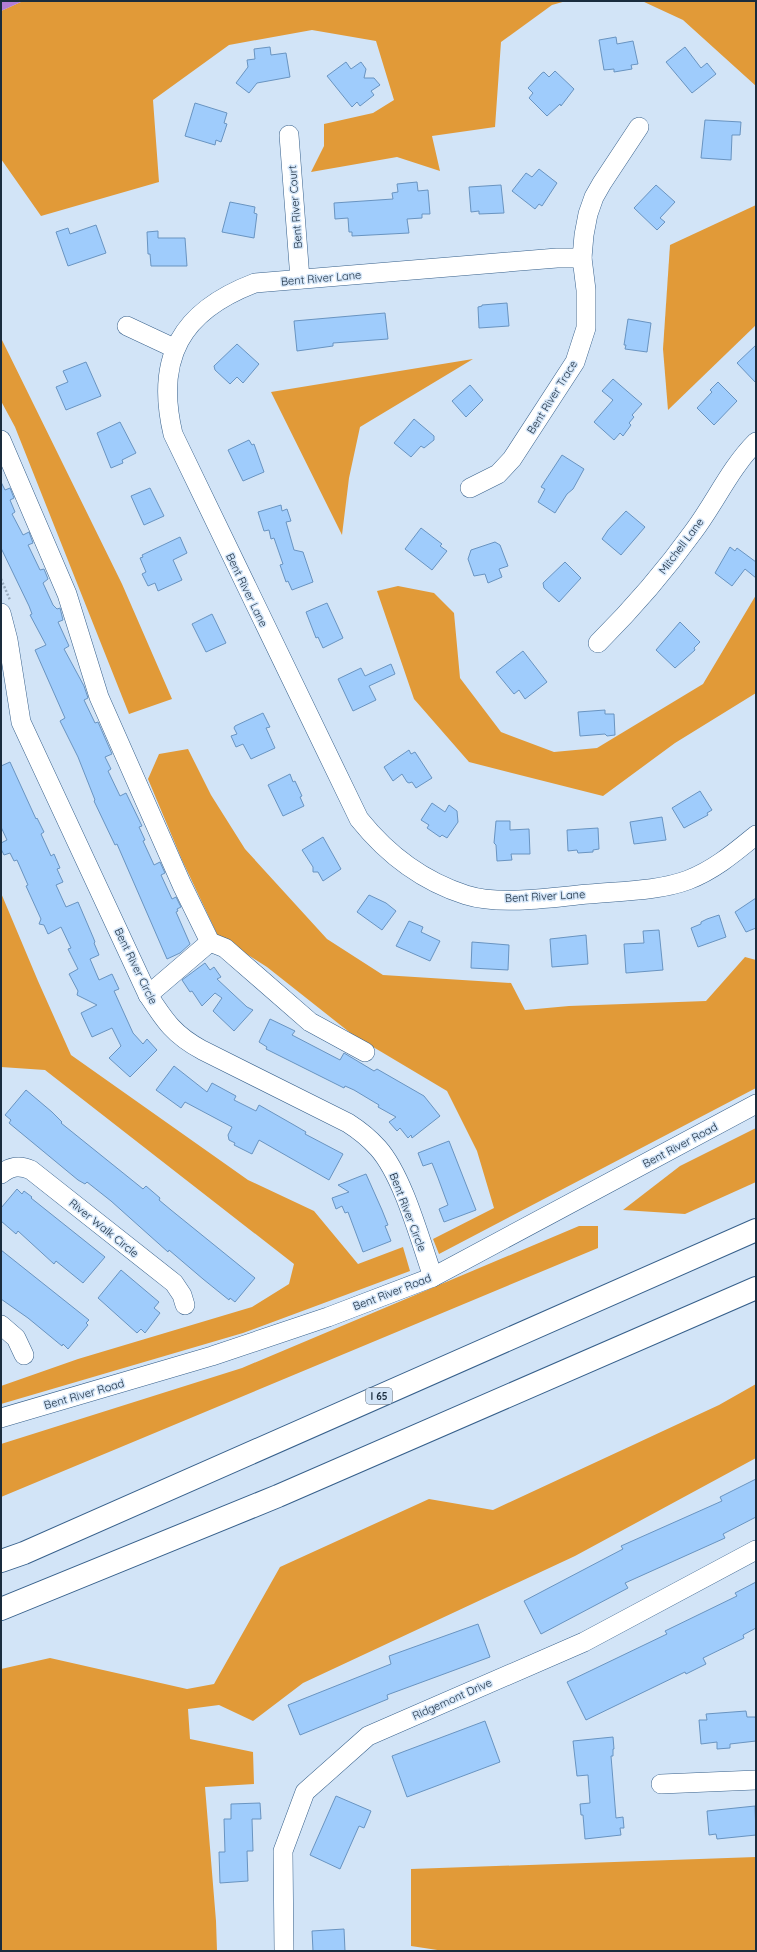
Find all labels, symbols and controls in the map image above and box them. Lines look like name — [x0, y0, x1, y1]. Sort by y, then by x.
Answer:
street label: Bent River Court — [285, 165, 305, 249]
street label: Bent River Lane — [280, 268, 362, 288]
street label: Bent River Trace — [524, 358, 580, 436]
street label: Mitchell Lane — [655, 515, 707, 577]
street label: Bent River Lane — [223, 551, 271, 629]
street label: Bent River Lane — [504, 887, 586, 905]
street label: Bent River Circle — [111, 926, 161, 1006]
street label: Bent River Road — [640, 1119, 720, 1171]
street label: Bent River Circle — [387, 1171, 429, 1253]
street label: River Walk Circle — [66, 1196, 142, 1260]
street label: Bent River Road — [351, 1271, 433, 1313]
street label: Bent River Road — [42, 1376, 126, 1412]
road number: I 65 — [366, 1388, 392, 1404]
street label: Ridgemont Drive — [410, 1675, 494, 1723]

